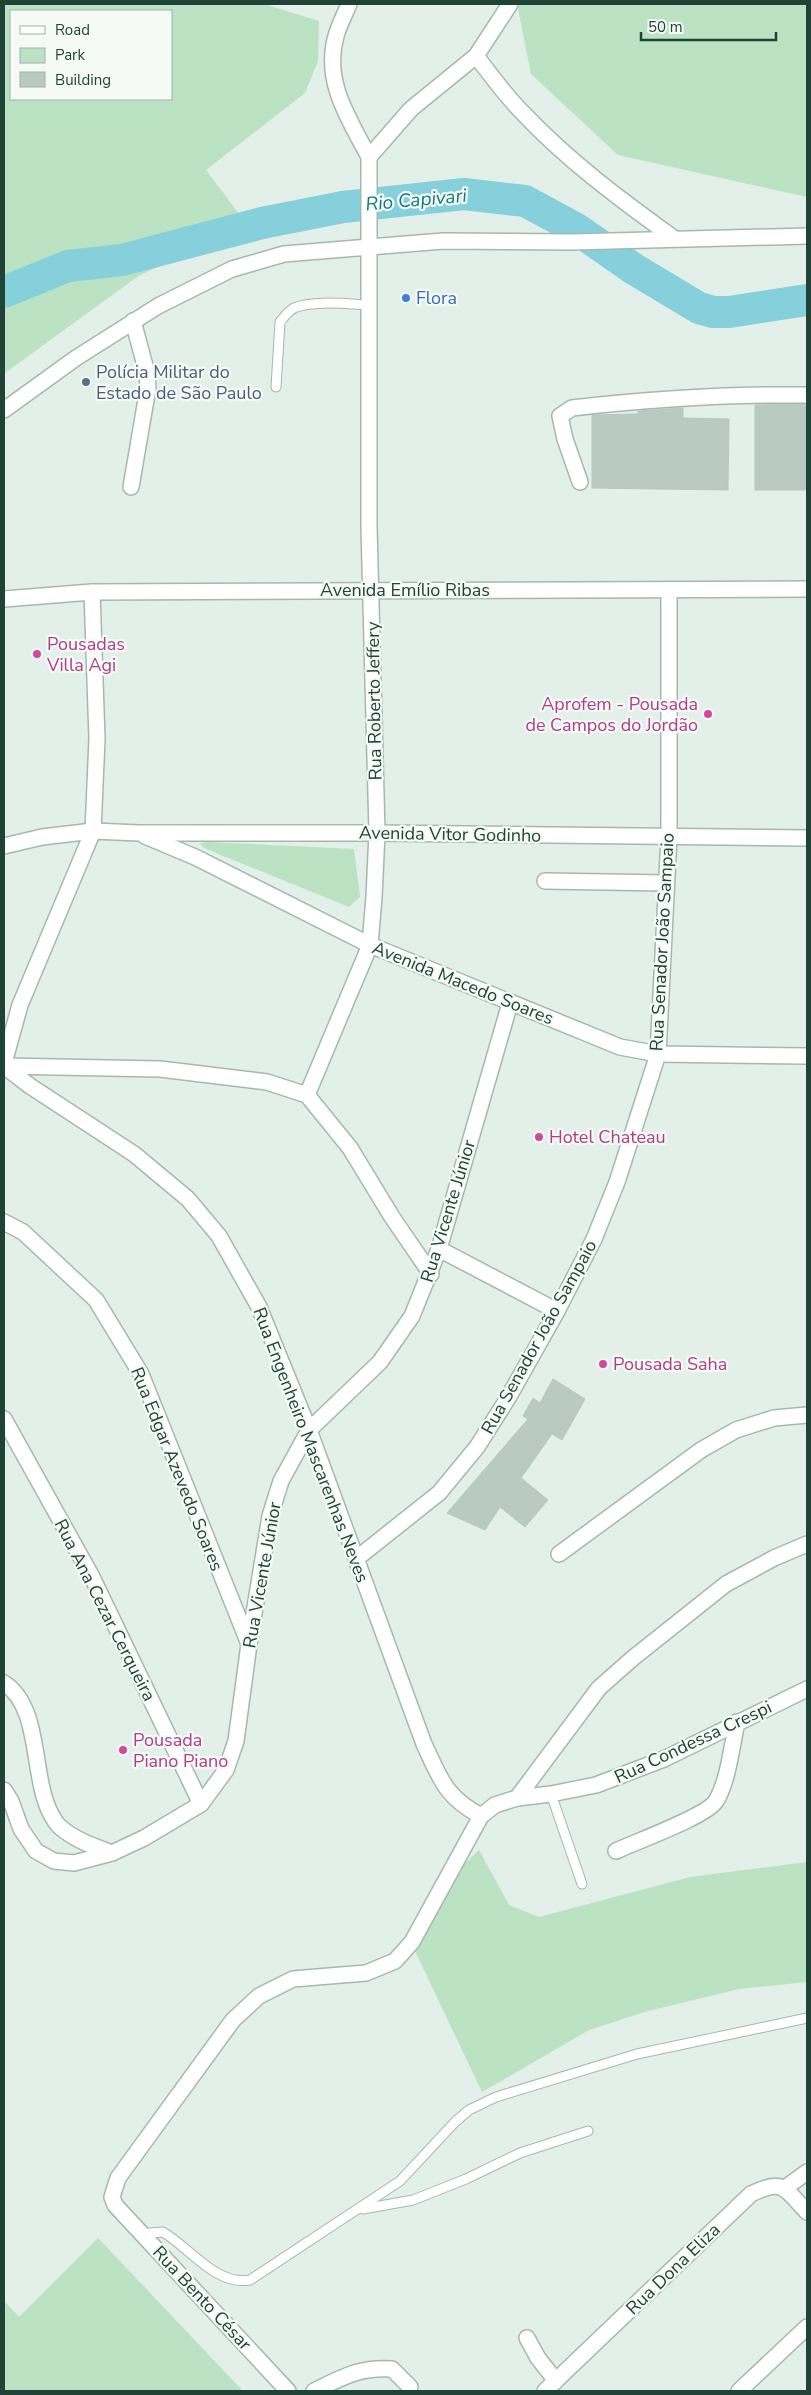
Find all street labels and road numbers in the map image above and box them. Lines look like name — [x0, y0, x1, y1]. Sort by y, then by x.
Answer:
street label: Avenida Emílio Ribas — [320, 578, 490, 602]
street label: Rua Roberto Jeffery — [361, 621, 387, 781]
street label: Avenida Vitor Godinho — [359, 820, 541, 848]
street label: Rua Senador João Sampaio — [644, 832, 680, 1052]
street label: Avenida Macedo Soares — [369, 936, 557, 1030]
street label: Rua Vicente Júnior — [415, 1136, 481, 1285]
street label: Rua Senador João Sampaio — [476, 1236, 602, 1438]
street label: Rua Engenheiro Mascarenhas Neves — [247, 1304, 375, 1586]
street label: Rua Edgar Azevedo Soares — [125, 1363, 229, 1575]
street label: Rua Vicente Júnior — [237, 1499, 287, 1650]
street label: Rua Ana Cezar Cerqueira — [49, 1515, 161, 1705]
street label: Rua Condessa Crespi — [610, 1695, 776, 1789]
street label: Rua Dona Eliza — [621, 2218, 725, 2320]
street label: Rua Bento César — [147, 2241, 257, 2356]

